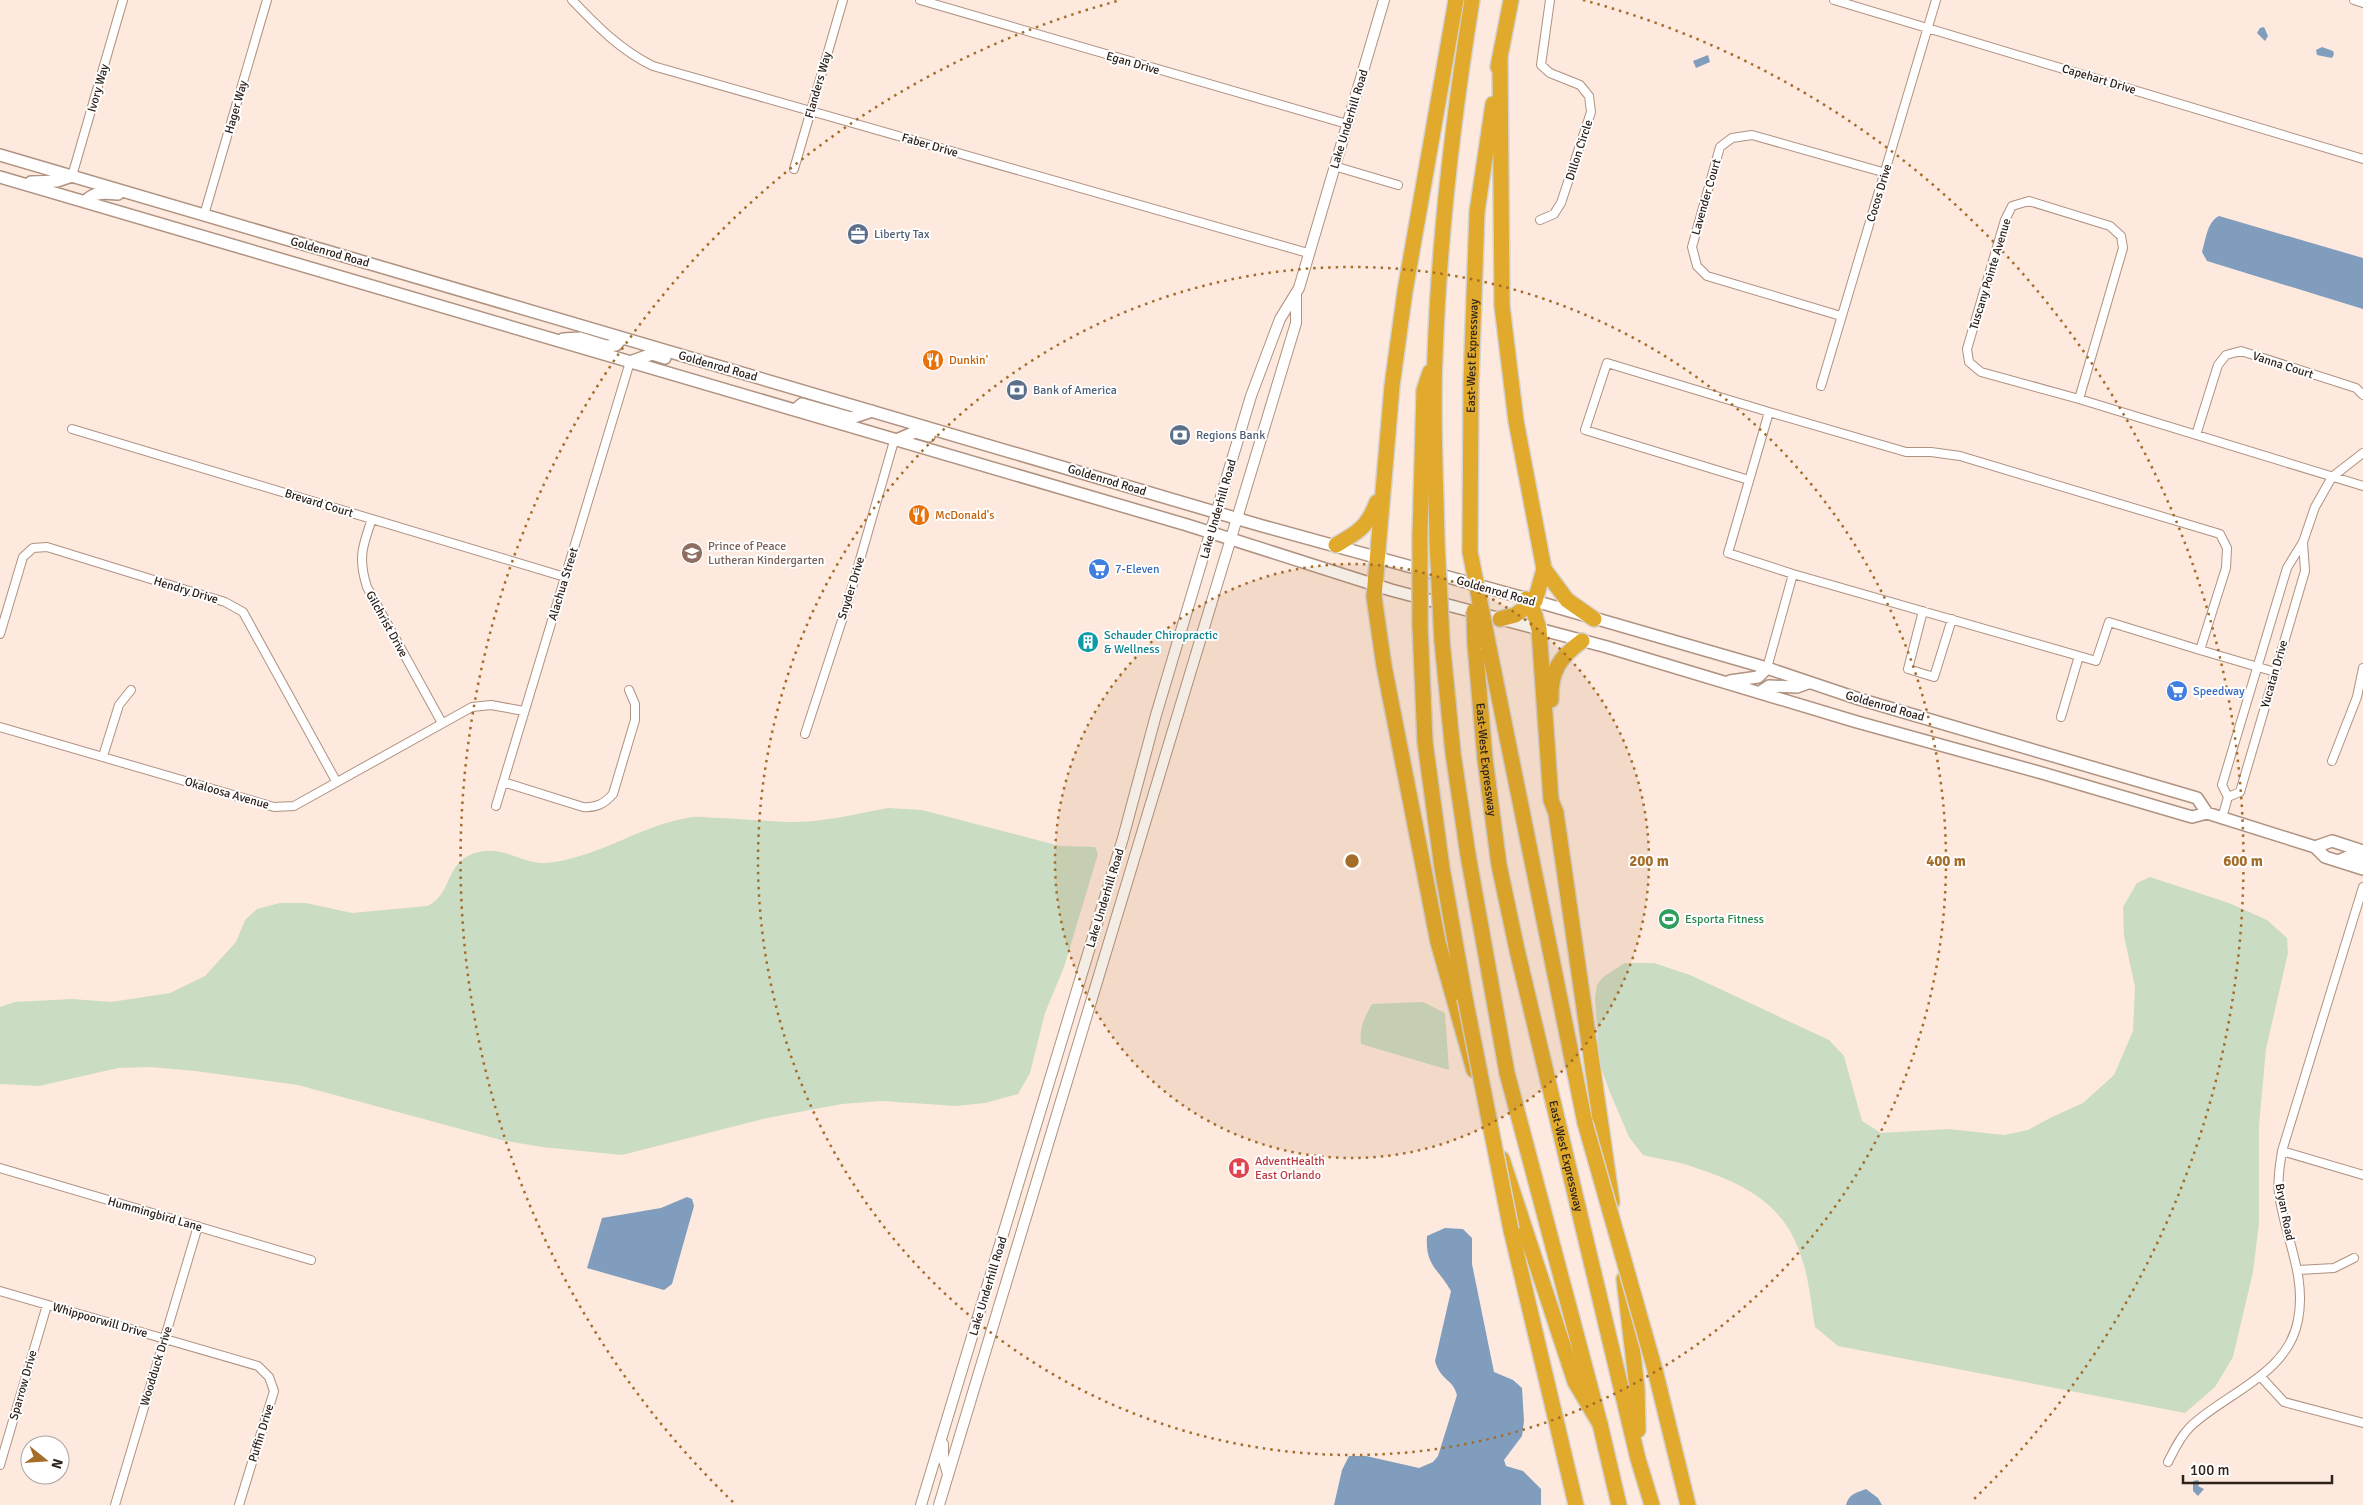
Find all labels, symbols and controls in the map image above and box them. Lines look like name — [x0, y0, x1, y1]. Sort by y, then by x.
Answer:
street label: Egan Drive — [1104, 49, 1161, 78]
street label: Flanders Way — [802, 50, 835, 120]
street label: Capehart Drive — [2060, 61, 2138, 98]
street label: Ivory Way — [84, 62, 113, 114]
street label: Lake Underhill Road — [1327, 68, 1372, 171]
street label: Hager Way — [222, 78, 251, 136]
street label: Dillon Circle — [1563, 118, 1596, 182]
street label: Faber Drive — [900, 130, 960, 161]
street label: Lavender Court — [1689, 158, 1724, 237]
street label: Cocos Drive — [1864, 162, 1895, 224]
street label: Tuscany Pointe Avenue — [1966, 217, 2015, 332]
office icon: Liberty Tax — [846, 222, 870, 246]
place label: Liberty Tax — [874, 227, 930, 242]
street label: Goldenrod Road — [289, 234, 371, 271]
street label: East-West Expressway — [1464, 298, 1482, 413]
street label: Goldenrod Road — [677, 348, 759, 385]
restaurant icon: Dunkin' — [921, 348, 945, 372]
street label: Vanna Court — [2250, 349, 2315, 382]
place label: Dunkin' — [949, 353, 988, 368]
bank icon: Bank of America — [1005, 378, 1029, 402]
place label: Bank of America — [1033, 383, 1117, 398]
bank icon: Regions Bank — [1168, 423, 1192, 447]
place label: Regions Bank — [1196, 428, 1265, 443]
street label: Lake Underhill Road — [1197, 458, 1240, 561]
street label: Goldenrod Road — [1066, 461, 1148, 500]
street label: Brevard Court — [283, 486, 355, 521]
restaurant icon: McDonald's — [907, 503, 931, 527]
place label: McDonald's — [935, 508, 995, 523]
place label: Prince of Peace Lutheran Kindergarten — [708, 539, 824, 568]
school or university icon: Prince of Peace Lutheran Kindergarten — [680, 541, 704, 565]
street label: Alachua Street — [545, 546, 582, 622]
street label: Snyder Drive — [835, 555, 868, 621]
supermarket icon: 7-Eleven — [1087, 557, 1111, 581]
place label: 7-Eleven — [1115, 562, 1160, 577]
street label: Goldenrod Road — [1455, 573, 1537, 610]
street label: Hendry Drive — [152, 574, 220, 607]
street label: Gilchrist Drive — [362, 589, 411, 660]
place label: Schauder Chiropractic & Wellness — [1104, 628, 1218, 657]
building icon: Schauder Chiropractic & Wellness — [1076, 630, 1100, 654]
street label: Yucatan Drive — [2258, 638, 2291, 710]
supermarket icon: Speedway — [2165, 679, 2189, 703]
place label: Speedway — [2193, 684, 2245, 699]
street label: Goldenrod Road — [1844, 688, 1926, 725]
street label: East-West Expressway — [1472, 702, 1500, 817]
street label: Okaloosa Avenue — [183, 774, 271, 813]
street label: Lake Underhill Road — [1083, 847, 1128, 950]
centre of rings — [1343, 852, 1361, 870]
text: 200 m — [1629, 852, 1669, 870]
text: 400 m — [1926, 852, 1966, 870]
text: 600 m — [2223, 852, 2263, 870]
sports icon: Esporta Fitness — [1657, 907, 1681, 931]
place label: Esporta Fitness — [1685, 912, 1764, 927]
street label: East-West Expressway — [1545, 1099, 1586, 1214]
place label: AdventHealth East Orlando — [1255, 1154, 1325, 1183]
hospital icon: AdventHealth East Orlando — [1227, 1156, 1251, 1180]
street label: Bryan Road — [2272, 1182, 2297, 1242]
street label: Hummingbird Lane — [106, 1194, 204, 1235]
street label: Lake Underhill Road — [966, 1235, 1011, 1338]
street label: Whippoorwill Drive — [51, 1300, 149, 1341]
street label: Woodduck Drive — [137, 1324, 176, 1408]
street label: Sparrow Drive — [6, 1348, 41, 1422]
street label: Puffin Drive — [246, 1402, 277, 1464]
north arrow — [20, 1435, 70, 1485]
scale bar — [2183, 1452, 2332, 1484]
text: N — [47, 1457, 67, 1471]
text: 100 m — [2190, 1461, 2230, 1479]

